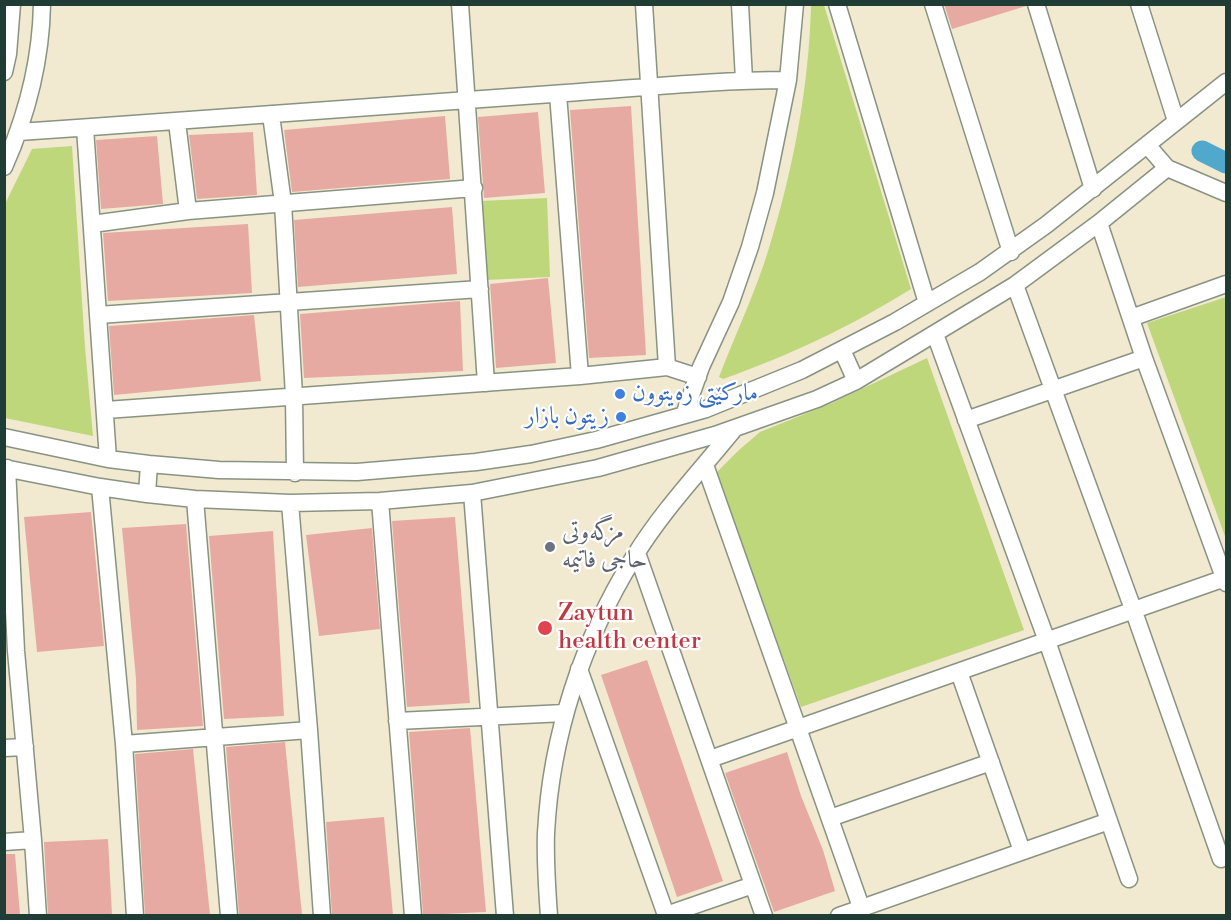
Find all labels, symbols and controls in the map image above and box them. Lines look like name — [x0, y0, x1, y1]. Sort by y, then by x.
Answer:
place label: مارکێتی زەیتوون — [632, 380, 758, 408]
marker: مارکێتی زەیتوون — [613, 387, 627, 401]
place label: زيتون بازار — [525, 403, 609, 431]
marker: زيتون بازار — [614, 410, 628, 424]
place label: مزگەوتی حاجی فاتیمە — [562, 519, 647, 575]
marker: مزگەوتی حاجی فاتیمە — [543, 540, 557, 554]
place label: Zaytun health center — [558, 600, 701, 656]
marker: Zaytun health center — [536, 619, 554, 637]

